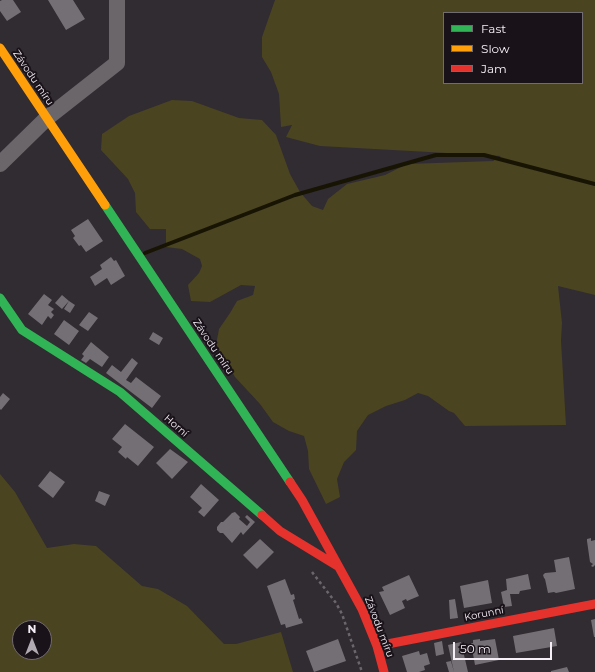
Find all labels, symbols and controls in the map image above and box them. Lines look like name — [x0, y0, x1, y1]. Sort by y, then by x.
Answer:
legend — [443, 12, 583, 84]
text: Fast — [481, 21, 506, 36]
text: Slow — [481, 41, 510, 56]
street label: Závodu míru — [10, 48, 56, 108]
text: Jam — [481, 61, 507, 76]
street label: Závodu míru — [190, 317, 236, 377]
street label: Horní — [162, 412, 190, 440]
street label: Závodu míru — [362, 595, 396, 659]
street label: Korunní — [463, 604, 505, 624]
north arrow — [12, 620, 52, 660]
text: N — [28, 622, 36, 636]
scale bar — [455, 634, 554, 660]
text: 50 m — [460, 641, 491, 656]

